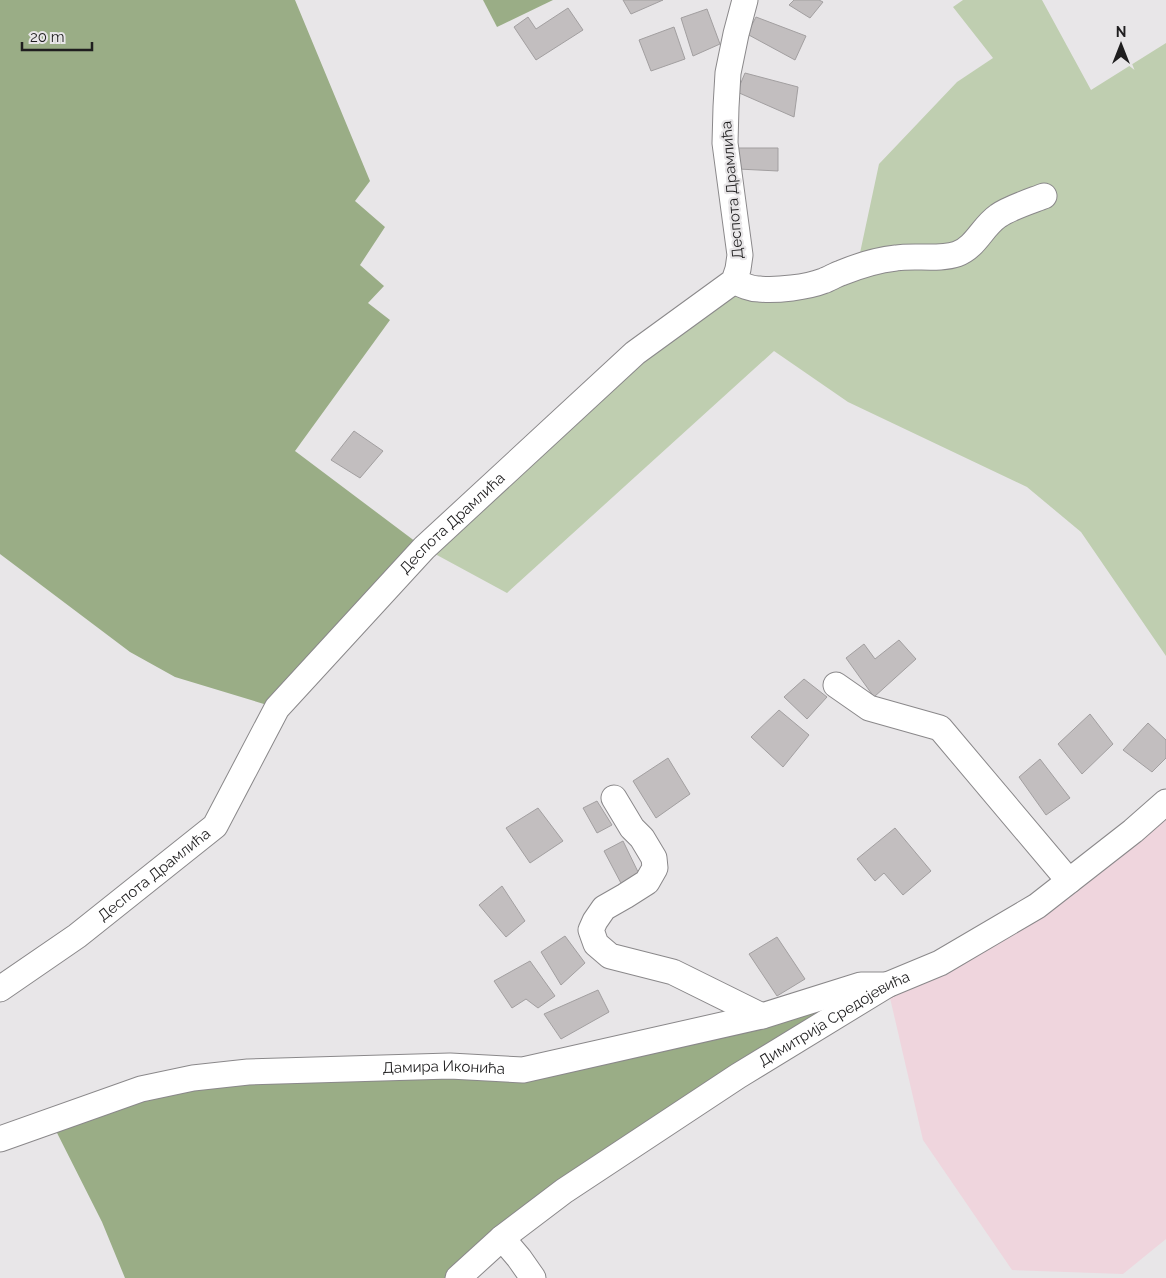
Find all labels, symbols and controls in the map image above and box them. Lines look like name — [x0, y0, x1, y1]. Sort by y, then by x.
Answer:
scale bar — [22, 20, 92, 52]
north arrow — [1096, 20, 1146, 70]
text: N — [1116, 24, 1126, 40]
text: 20 m — [30, 28, 65, 46]
street label: Деспота Драмлића — [717, 120, 747, 260]
street label: Деспота Драмлића — [396, 469, 509, 578]
street label: Деспота Драмлића — [94, 824, 214, 925]
street label: Димитрија Средојевића — [755, 968, 912, 1070]
street label: Дамира Иконића — [382, 1057, 506, 1078]

